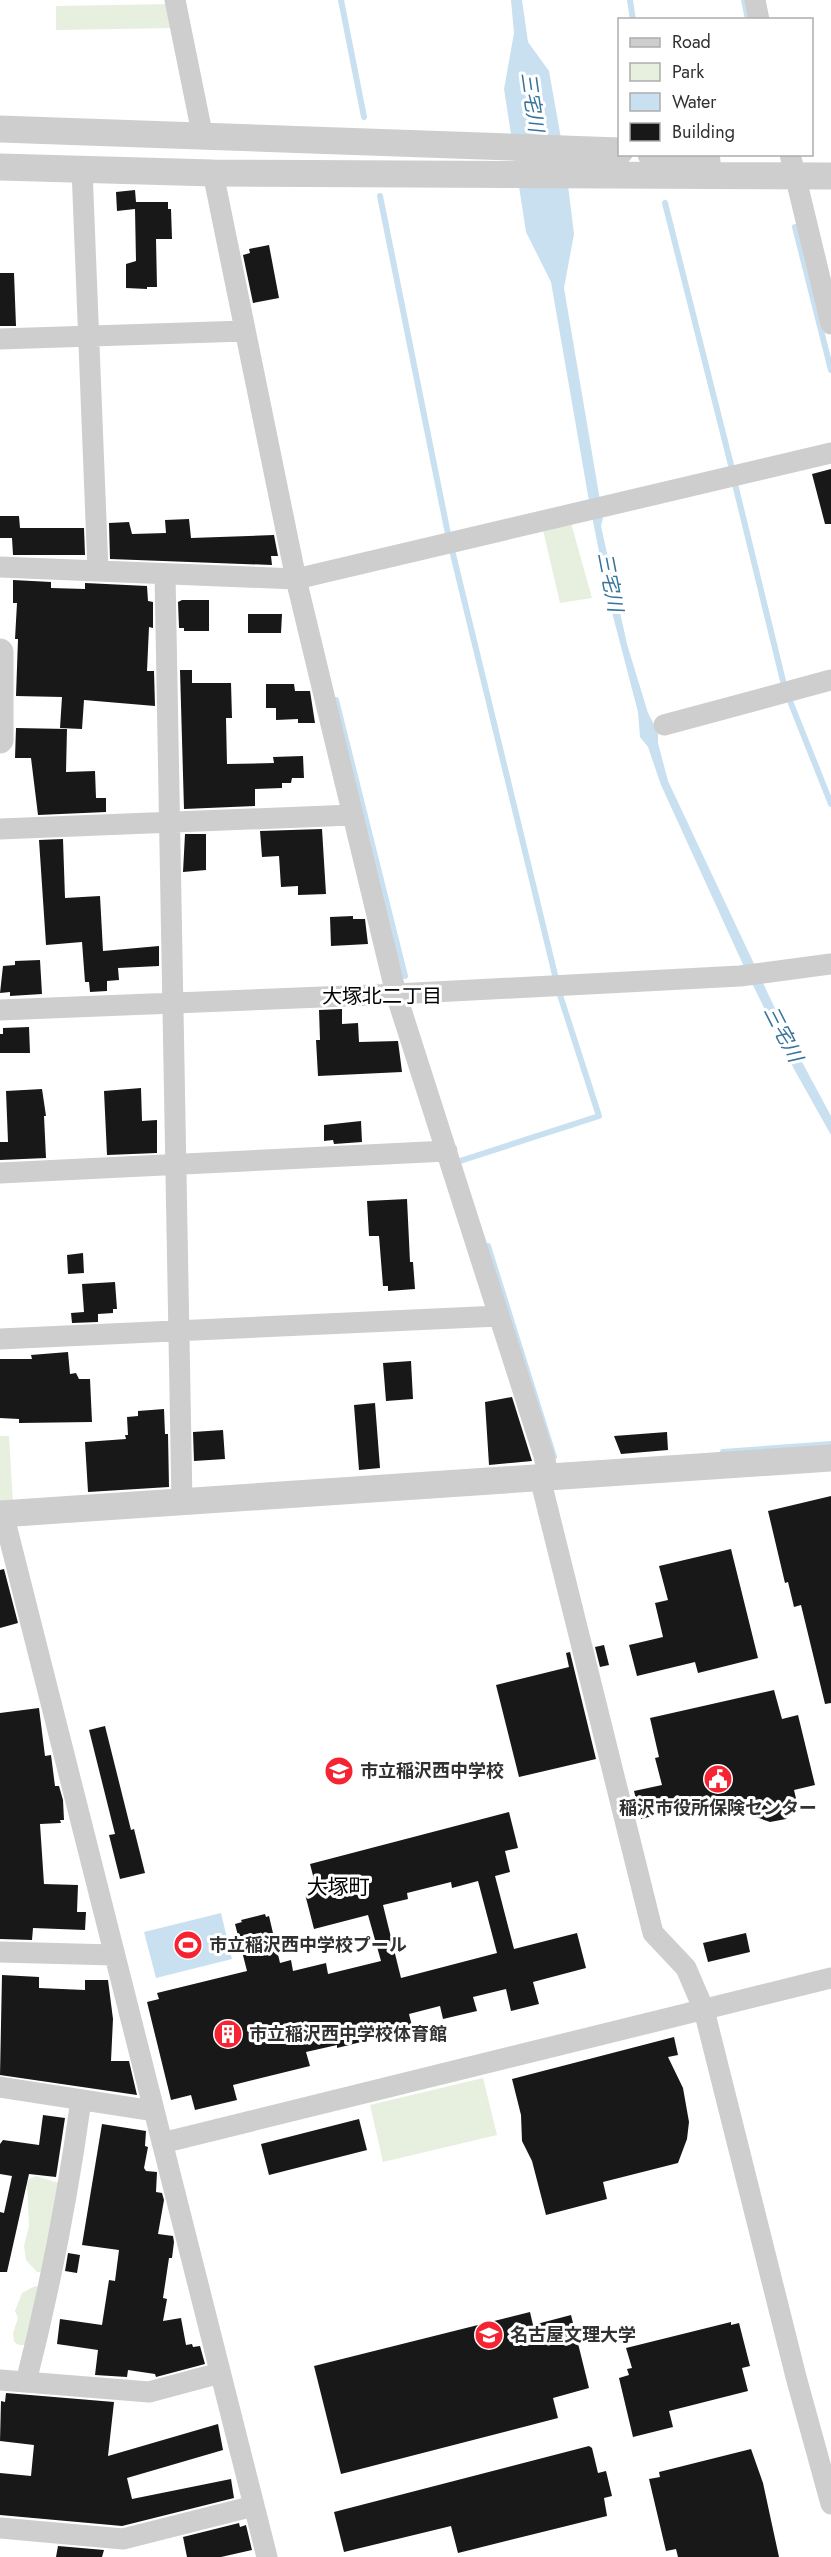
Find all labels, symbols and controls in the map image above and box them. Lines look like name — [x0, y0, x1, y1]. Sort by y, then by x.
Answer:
legend — [618, 18, 813, 156]
text: Road — [672, 29, 711, 55]
text: Park — [672, 59, 704, 85]
water label: 三宅川 — [513, 70, 551, 136]
text: Water — [672, 89, 717, 115]
text: Building — [672, 119, 735, 145]
water label: 三宅川 — [590, 550, 630, 616]
district label: 大塚北二丁目 — [322, 982, 442, 1011]
water label: 三宅川 — [756, 1001, 810, 1069]
school or university icon: 市立稲沢西中学校 — [323, 1755, 355, 1787]
place label: 市立稲沢西中学校 — [360, 1758, 504, 1784]
public building icon: 稲沢市役所保険センター — [702, 1763, 734, 1795]
place label: 稲沢市役所保険センター — [619, 1795, 817, 1821]
district label: 大塚町 — [307, 1872, 370, 1902]
sports icon: 市立稲沢西中学校プール — [172, 1929, 204, 1961]
place label: 市立稲沢西中学校プール — [209, 1932, 407, 1958]
building icon: 市立稲沢西中学校体育館 — [212, 2018, 244, 2050]
place label: 市立稲沢西中学校体育館 — [249, 2021, 447, 2047]
school or university icon: 名古屋文理大学 — [473, 2319, 505, 2351]
place label: 名古屋文理大学 — [510, 2322, 636, 2348]

